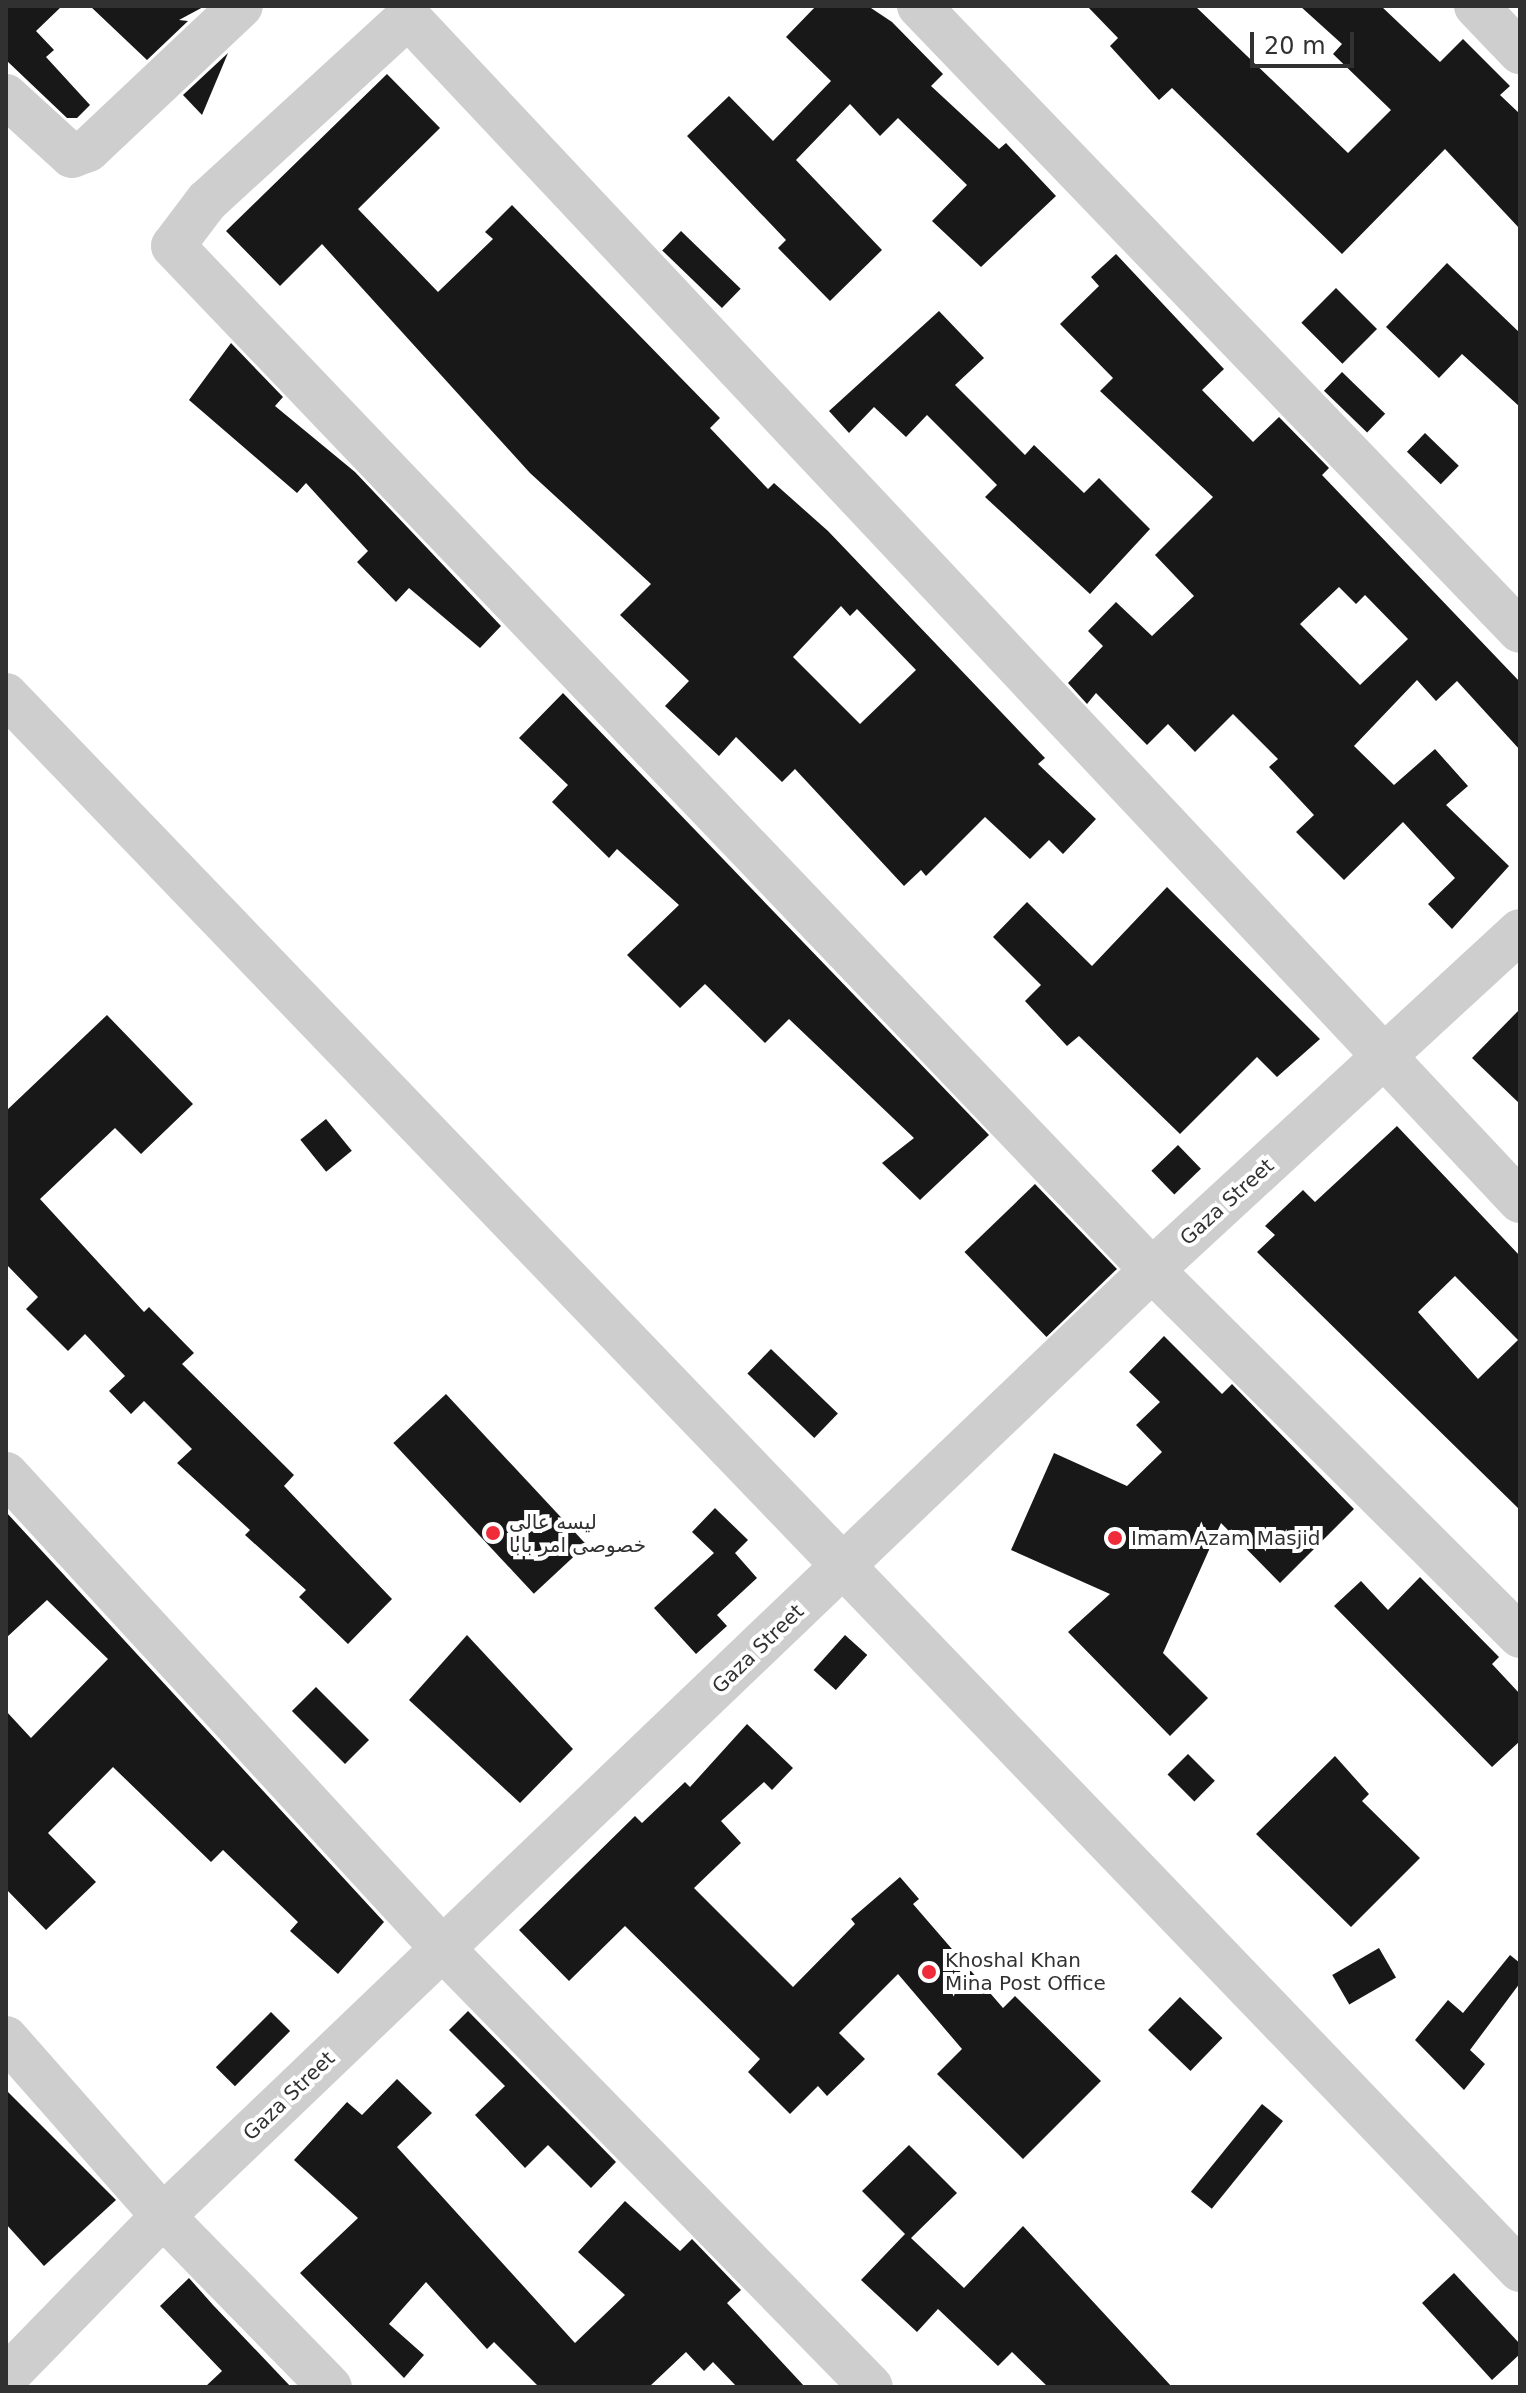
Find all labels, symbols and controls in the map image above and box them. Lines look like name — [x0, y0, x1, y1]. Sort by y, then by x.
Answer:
scale bar — [1254, 16, 1358, 66]
text: 20 m — [1264, 32, 1326, 60]
street label: Gaza Street — [1175, 1154, 1279, 1250]
place label: لیسه عالی خصوصی امر بابا — [509, 1510, 646, 1557]
marker: لیسه عالی خصوصی امر بابا — [484, 1524, 502, 1542]
place label: Imam Azam Masjid — [1131, 1526, 1320, 1550]
marker: Imam Azam Masjid — [1106, 1529, 1124, 1547]
street label: Gaza Street — [707, 1600, 809, 1698]
place label: Khoshal Khan Mina Post Office — [945, 1948, 1106, 1995]
marker: Khoshal Khan Mina Post Office — [920, 1963, 938, 1981]
street label: Gaza Street — [238, 2047, 340, 2145]

